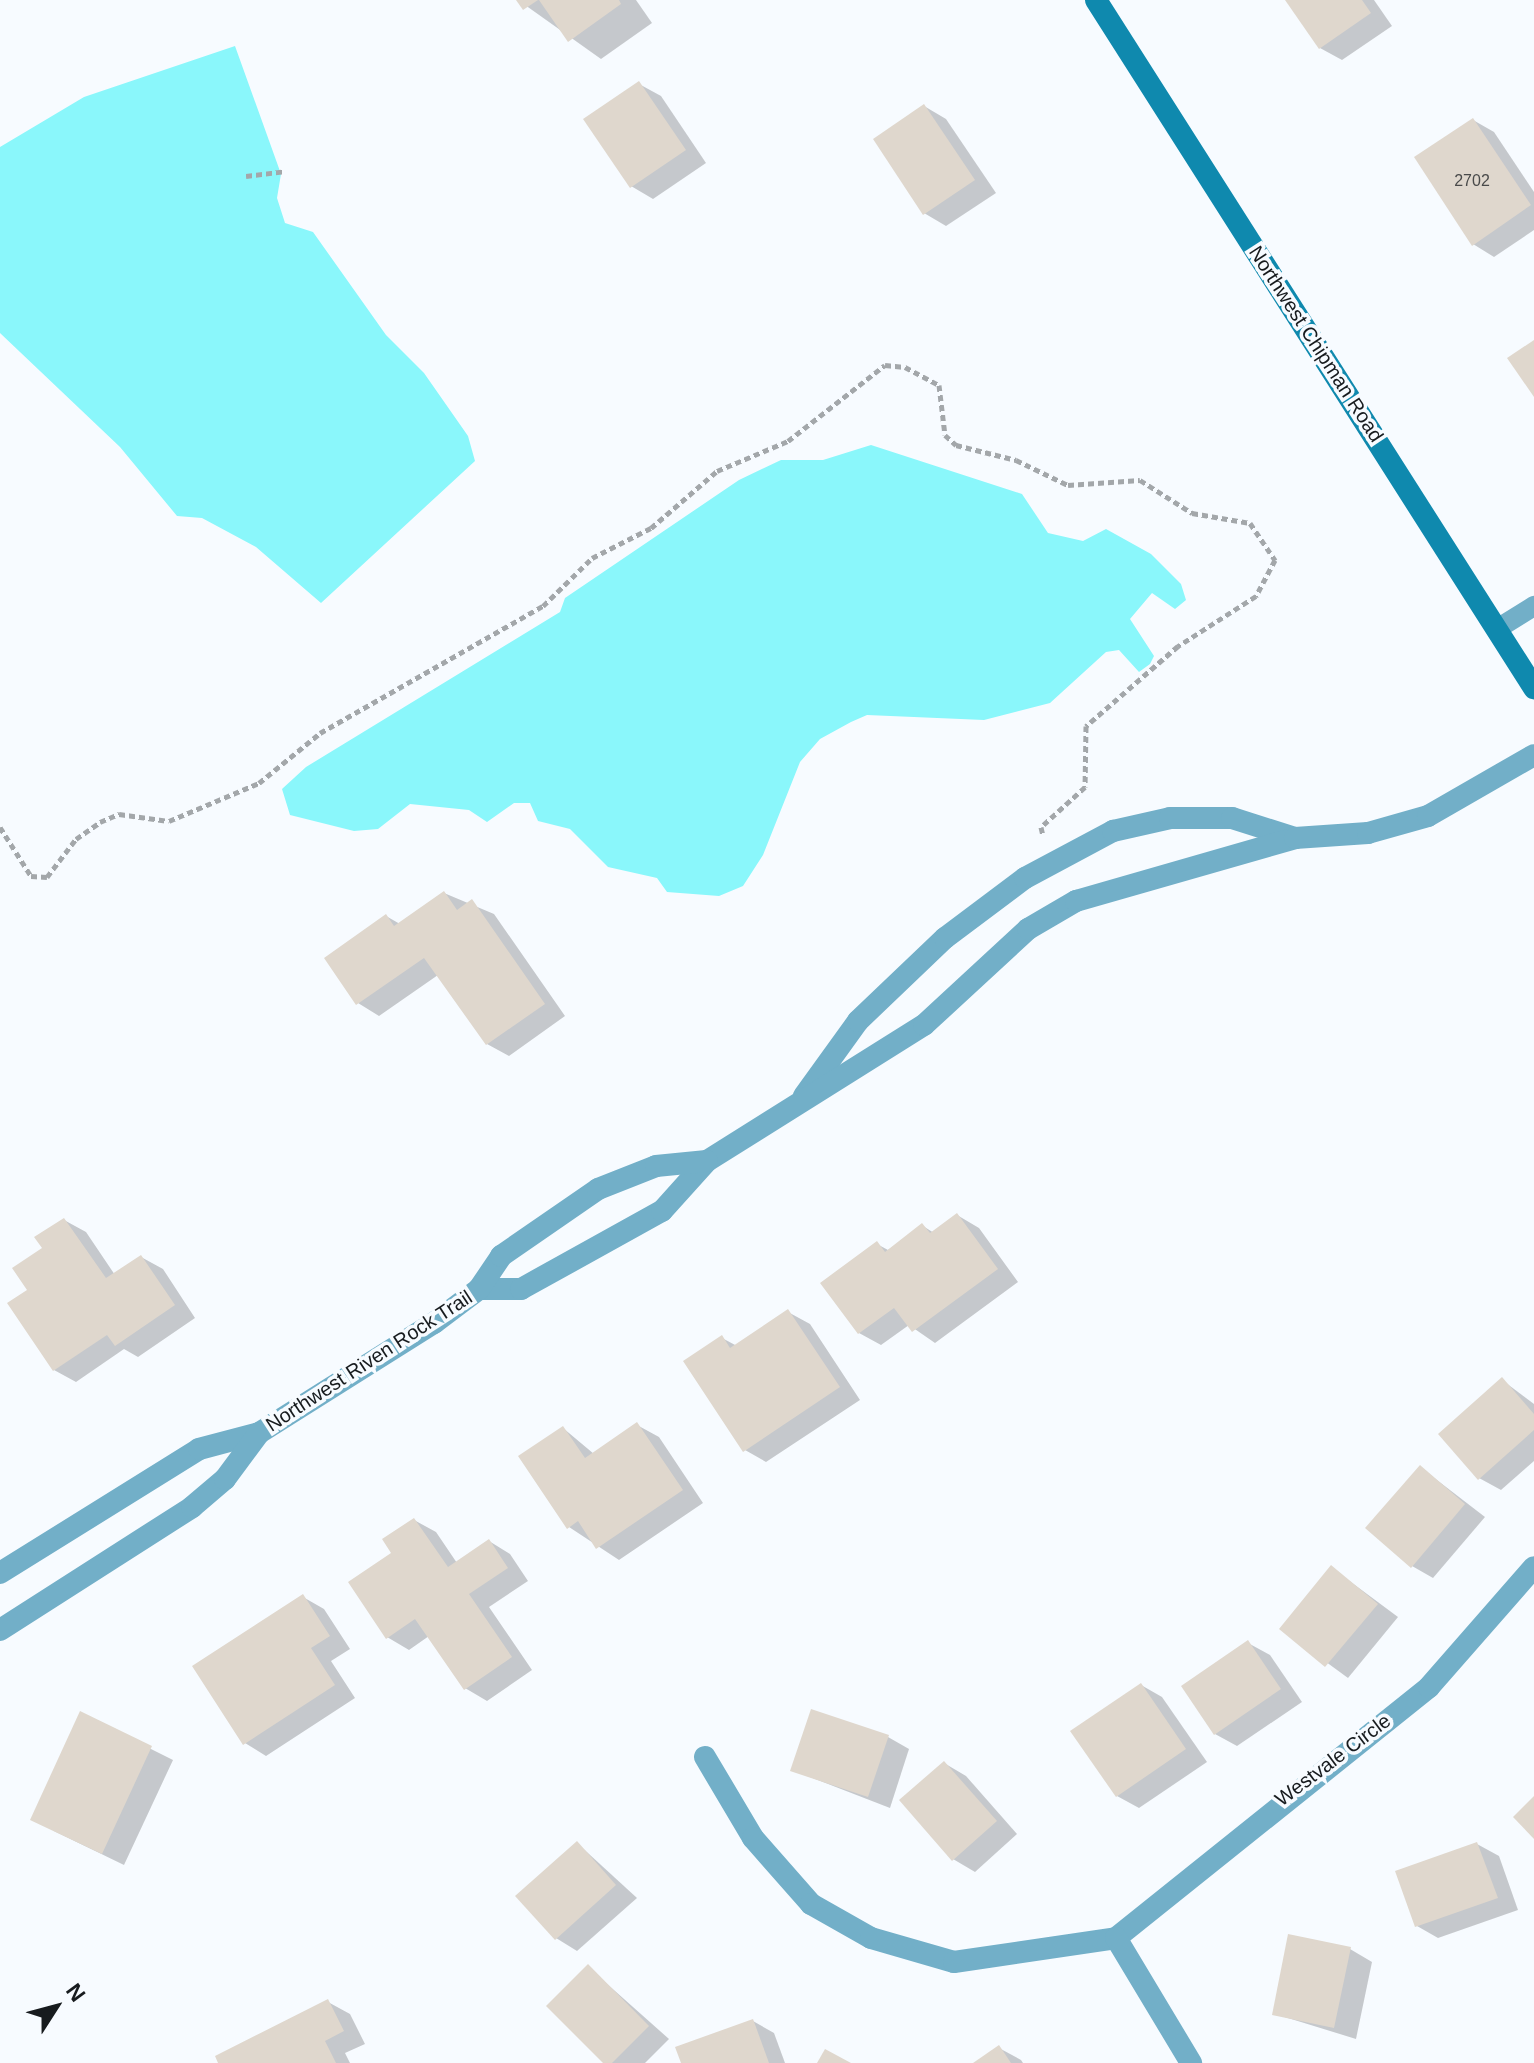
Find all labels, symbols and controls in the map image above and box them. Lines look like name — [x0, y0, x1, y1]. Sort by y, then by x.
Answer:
house number: 2702 — [1454, 171, 1490, 191]
street label: Northwest Chipman Road — [1244, 241, 1388, 447]
street label: Northwest Riven Rock Trail — [261, 1285, 477, 1437]
street label: Westvale Circle — [1270, 1709, 1396, 1811]
north arrow — [16, 1967, 96, 2047]
text: N — [61, 1979, 91, 2006]

